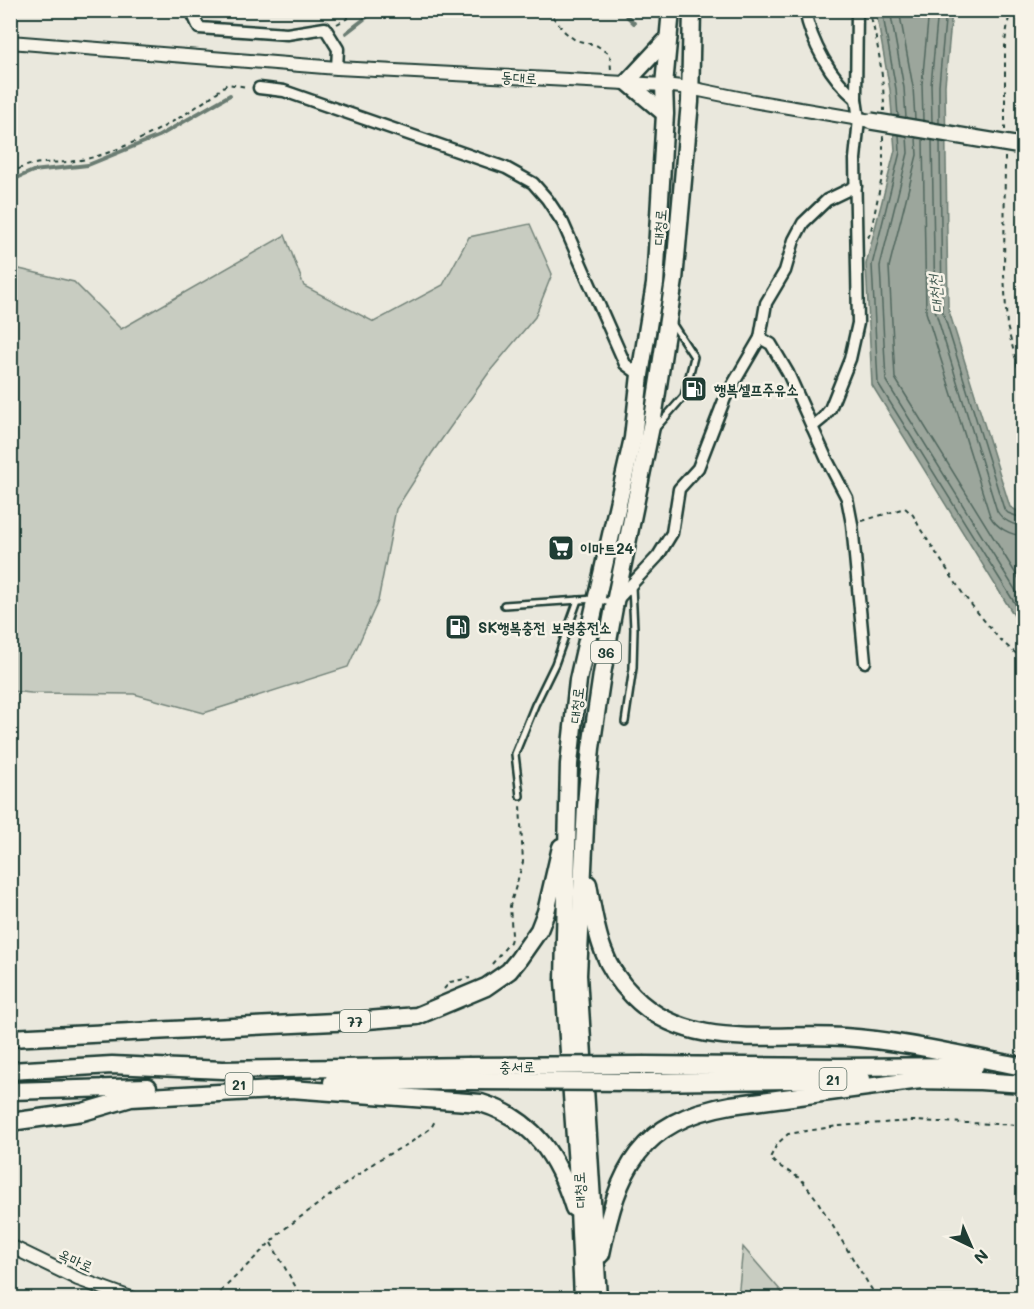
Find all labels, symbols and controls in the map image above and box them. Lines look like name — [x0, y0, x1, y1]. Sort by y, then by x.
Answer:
street label: 동대로 — [500, 66, 538, 88]
street label: 대청로 — [648, 208, 670, 246]
water label: 대천천 — [923, 272, 947, 314]
fuel station icon: 행복셀프주유소 — [679, 374, 709, 404]
place label: 행복셀프주유소 — [713, 379, 799, 399]
supermarket icon: 이마트24 — [546, 533, 576, 563]
place label: 이마트24 — [580, 538, 635, 558]
fuel station icon: SK행복충전 보령충전소 — [443, 612, 473, 642]
place label: SK행복충전 보령충전소 — [478, 617, 611, 637]
road number: 36 — [591, 641, 621, 663]
street label: 대청로 — [564, 686, 588, 724]
road number: 77 — [340, 1010, 370, 1032]
street label: 충서로 — [499, 1056, 535, 1076]
road number: 21 — [820, 1068, 846, 1090]
road number: 21 — [226, 1073, 252, 1095]
street label: 대청로 — [568, 1171, 590, 1209]
north arrow — [941, 1216, 1001, 1276]
street label: 옥마로 — [55, 1243, 97, 1277]
text: N — [970, 1245, 993, 1269]

